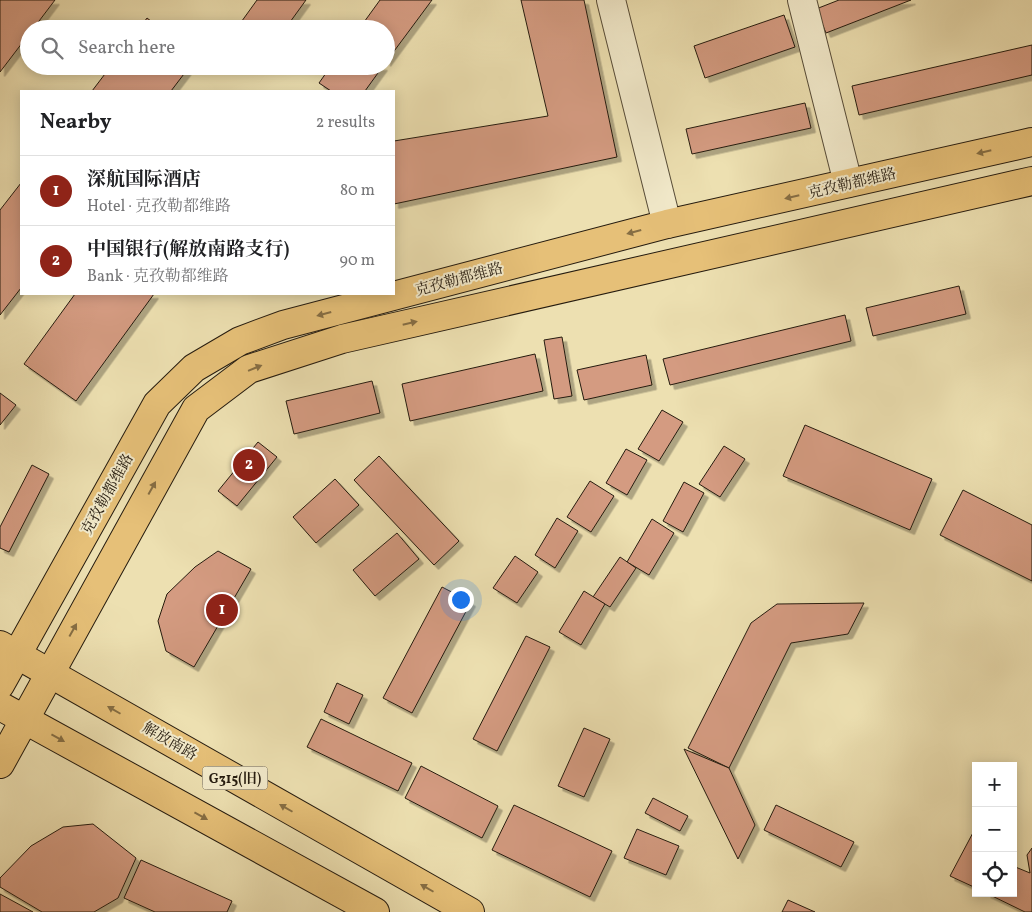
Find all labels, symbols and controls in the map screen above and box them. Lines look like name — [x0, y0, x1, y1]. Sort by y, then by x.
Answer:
search box — [20, 20, 395, 75]
icon: search — [38, 34, 66, 62]
text: Search here — [78, 35, 175, 61]
text: Nearby — [40, 108, 111, 137]
text: 2 results — [316, 112, 375, 134]
one-way arrow — [977, 148, 992, 156]
street label: 克孜勒都维路 — [806, 164, 899, 205]
text: 深航国际酒店 — [87, 167, 201, 193]
text: 1 — [53, 180, 59, 202]
text: 80 m — [340, 180, 375, 202]
one-way arrow — [784, 193, 800, 201]
text: Hotel · 克孜勒都维路 — [87, 196, 231, 218]
one-way arrow — [626, 229, 641, 237]
text: 中国银行(解放南路支行) — [87, 237, 289, 263]
text: 2 — [52, 250, 60, 272]
text: 90 m — [339, 250, 375, 272]
street label: 克孜勒都维路 — [413, 259, 506, 302]
text: Bank · 克孜勒都维路 — [87, 266, 229, 288]
one-way arrow — [317, 310, 332, 318]
one-way arrow — [403, 319, 418, 327]
one-way arrow — [248, 364, 263, 372]
pin: 2 — [233, 446, 265, 484]
street label: 克孜勒都维路 — [77, 450, 139, 539]
one-way arrow — [148, 481, 156, 496]
your location — [448, 587, 474, 613]
pin: 1 — [206, 591, 238, 629]
one-way arrow — [68, 624, 77, 637]
one-way arrow — [107, 706, 122, 714]
street label: 解放南路 — [138, 718, 200, 766]
one-way arrow — [51, 734, 65, 742]
map controls — [972, 762, 1017, 897]
button: + — [972, 762, 1017, 807]
road number: G315(旧) — [202, 766, 268, 790]
one-way arrow — [279, 803, 293, 812]
button: − — [972, 807, 1017, 852]
one-way arrow — [194, 812, 207, 821]
button: locate — [972, 852, 1017, 897]
one-way arrow — [420, 884, 435, 892]

